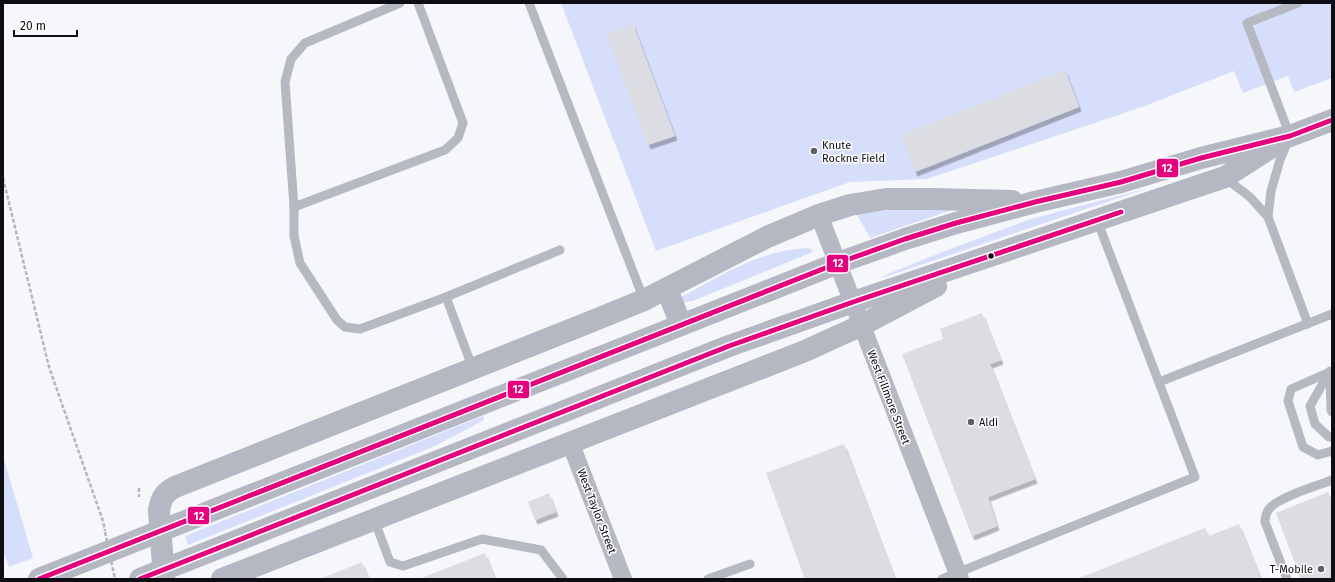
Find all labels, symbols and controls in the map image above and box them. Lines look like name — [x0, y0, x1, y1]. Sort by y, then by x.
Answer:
scale bar — [14, 12, 77, 38]
text: 20 m — [20, 19, 46, 33]
place label: Knute Rockne Field — [822, 139, 885, 165]
marker: Knute Rockne Field — [809, 146, 819, 156]
line badge: 12 — [1156, 158, 1179, 178]
text: 12 — [1162, 162, 1173, 175]
unlabelled marker — [986, 251, 996, 261]
line badge: 12 — [826, 254, 849, 273]
text: 12 — [833, 257, 844, 270]
street label: West Fillmore Street — [865, 348, 913, 446]
line badge: 12 — [507, 380, 530, 399]
text: 12 — [513, 383, 524, 396]
place label: Aldi — [979, 416, 998, 429]
marker: Aldi — [966, 417, 976, 427]
street label: West Taylor Street — [574, 467, 619, 556]
line badge: 12 — [187, 506, 210, 525]
text: 12 — [194, 510, 205, 523]
place label: T-Mobile — [1270, 563, 1313, 576]
marker: T-Mobile — [1316, 564, 1326, 574]

